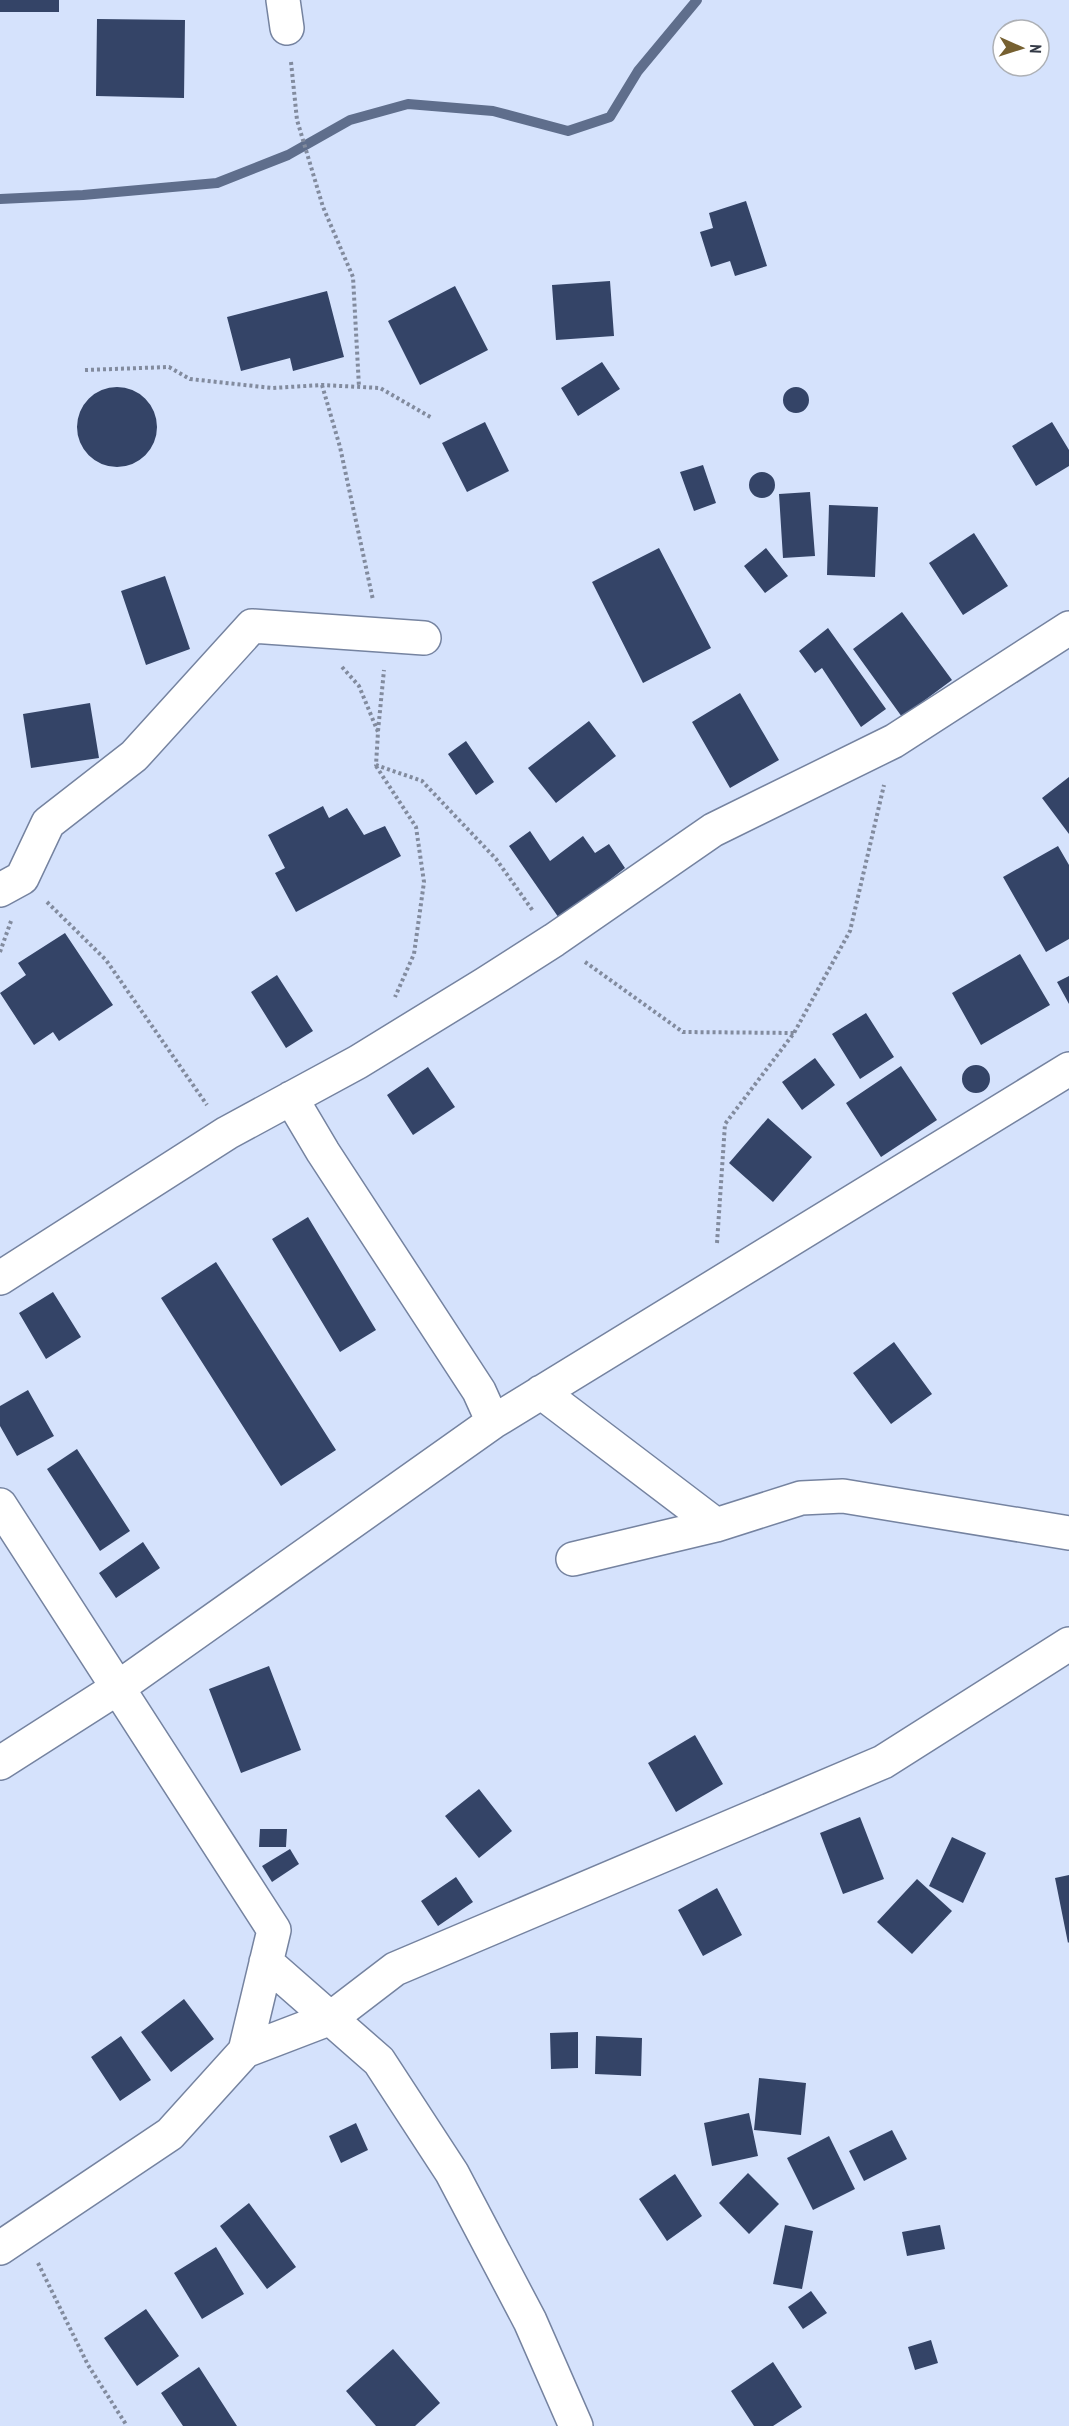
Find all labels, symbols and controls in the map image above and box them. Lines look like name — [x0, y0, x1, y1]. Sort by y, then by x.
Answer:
north arrow — [991, 18, 1051, 78]
text: N — [1026, 44, 1046, 54]

